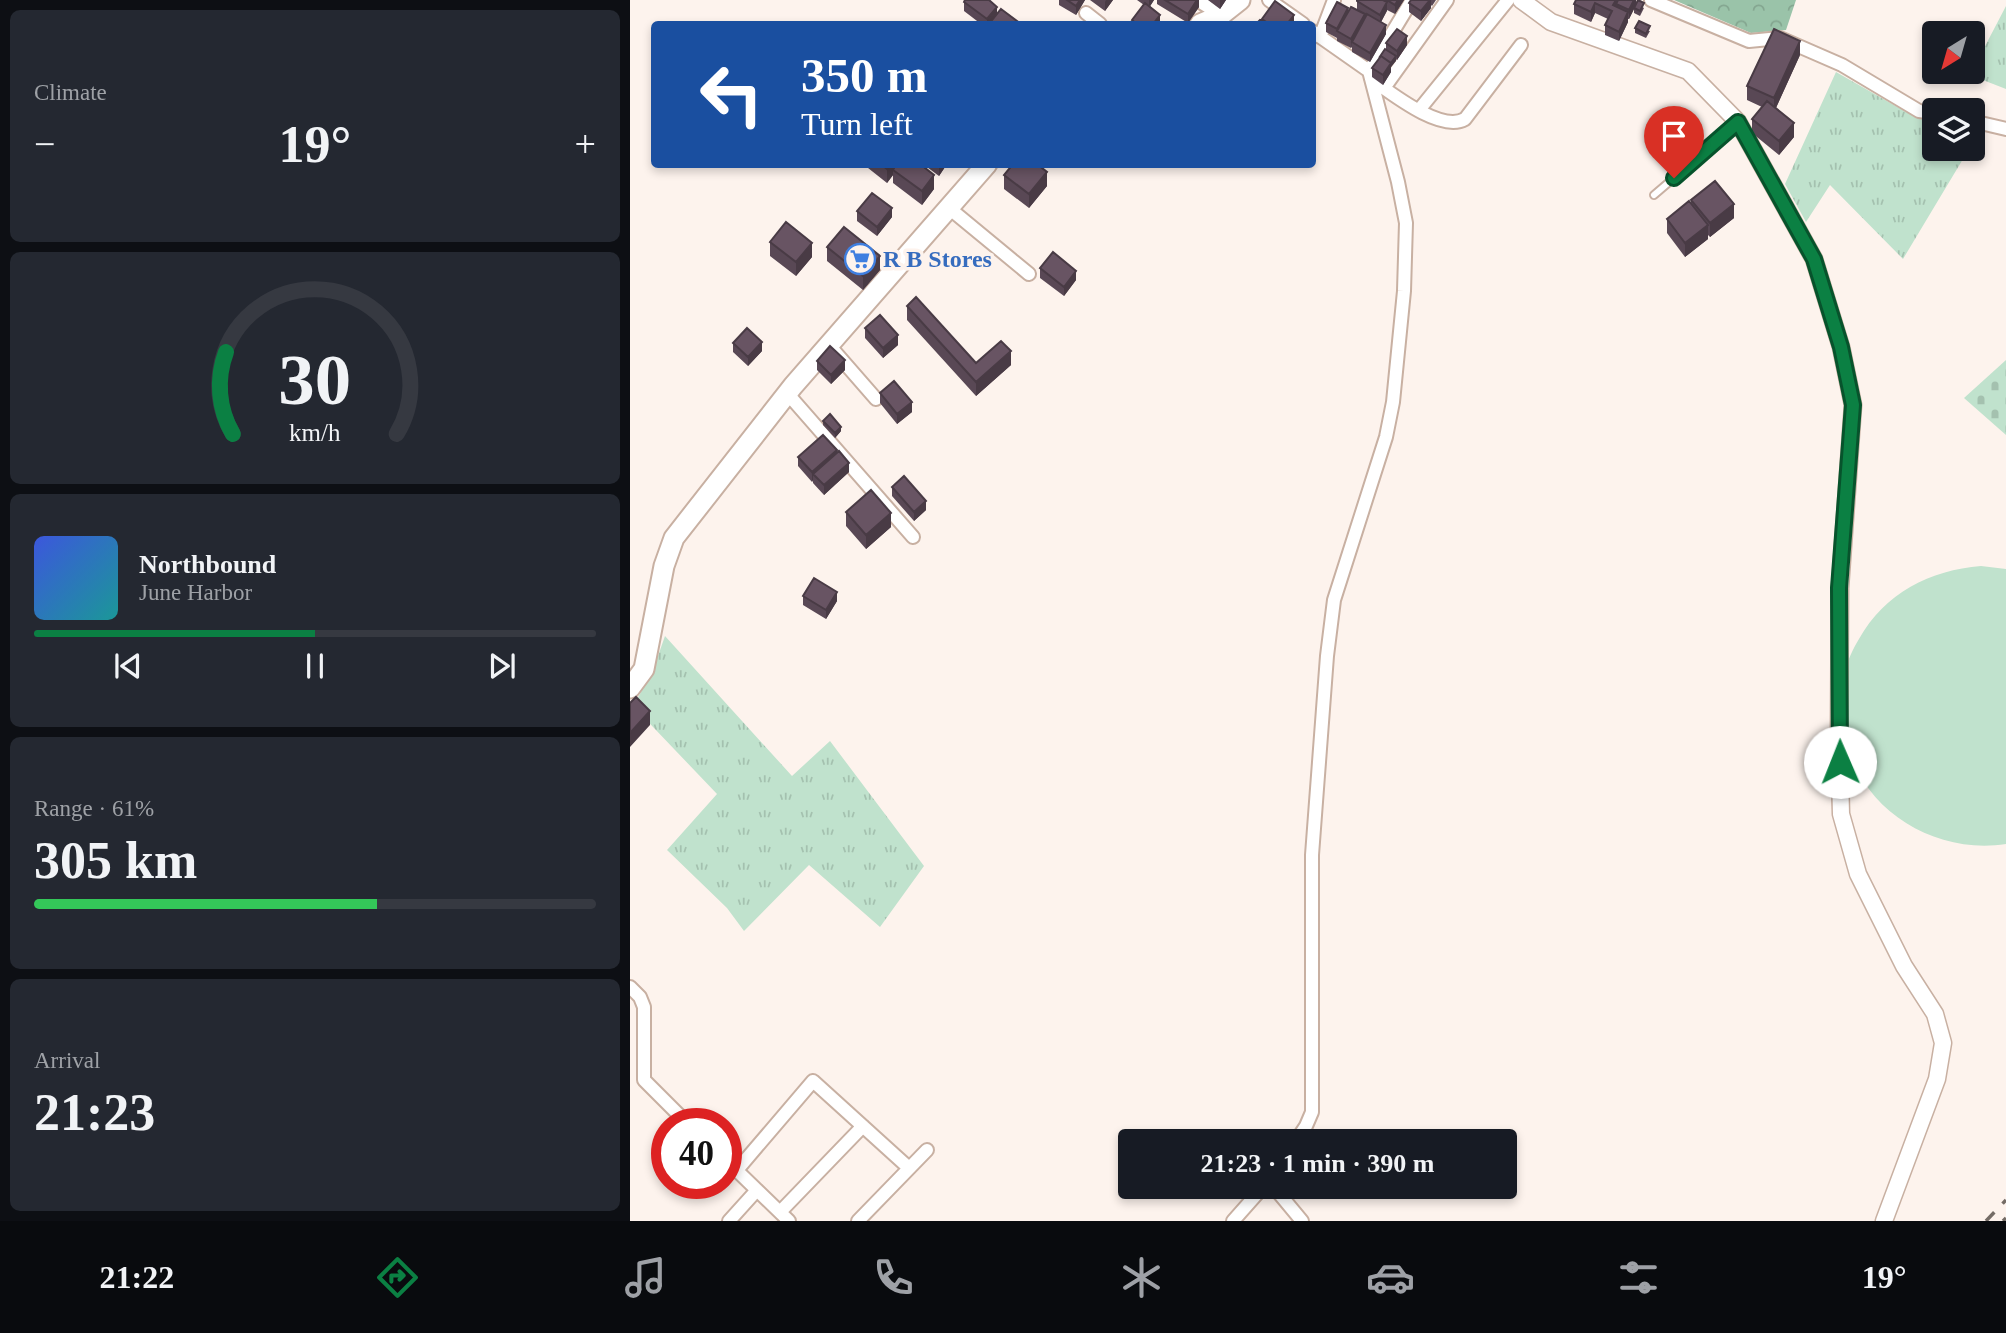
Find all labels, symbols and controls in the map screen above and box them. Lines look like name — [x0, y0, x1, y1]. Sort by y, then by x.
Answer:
north arrow — [1922, 21, 1984, 84]
map controls — [1922, 21, 1985, 161]
text: 350 m — [801, 48, 928, 103]
icon: left — [686, 49, 777, 140]
text: Climate — [34, 80, 107, 105]
button: layers — [1922, 98, 1985, 161]
text: Turn left — [801, 106, 913, 142]
pin — [1644, 106, 1704, 178]
text: 19° — [279, 116, 351, 173]
icon: arrive — [1655, 117, 1693, 155]
text: − — [34, 123, 55, 165]
text: + — [575, 123, 596, 165]
supermarket icon: R B Stores — [843, 242, 877, 276]
place label: R B Stores — [883, 246, 992, 272]
text: 30 — [279, 340, 351, 421]
text: km/h — [289, 419, 341, 446]
text: Northbound — [139, 550, 276, 579]
text: June Harbor — [139, 580, 252, 605]
icon: previous — [109, 647, 147, 685]
icon: pause — [296, 647, 334, 685]
icon: next — [483, 647, 521, 685]
position arrow — [1803, 725, 1877, 799]
text: Range · 61% — [34, 796, 154, 821]
text: 305 km — [34, 832, 197, 889]
text: Arrival — [34, 1048, 100, 1073]
text: 21:23 — [34, 1084, 155, 1141]
speed limit sign: 40 — [651, 1108, 742, 1199]
text: 21:23 · 1 min · 390 m — [1201, 1149, 1435, 1178]
icon: directions — [373, 1253, 422, 1302]
icon: music — [621, 1253, 670, 1302]
icon: phone — [869, 1253, 918, 1302]
icon: climate — [1117, 1253, 1166, 1302]
icon: car — [1366, 1253, 1415, 1302]
icon: filters — [1614, 1253, 1663, 1302]
text: 21:22 — [100, 1259, 174, 1295]
text: 19° — [1862, 1259, 1906, 1295]

